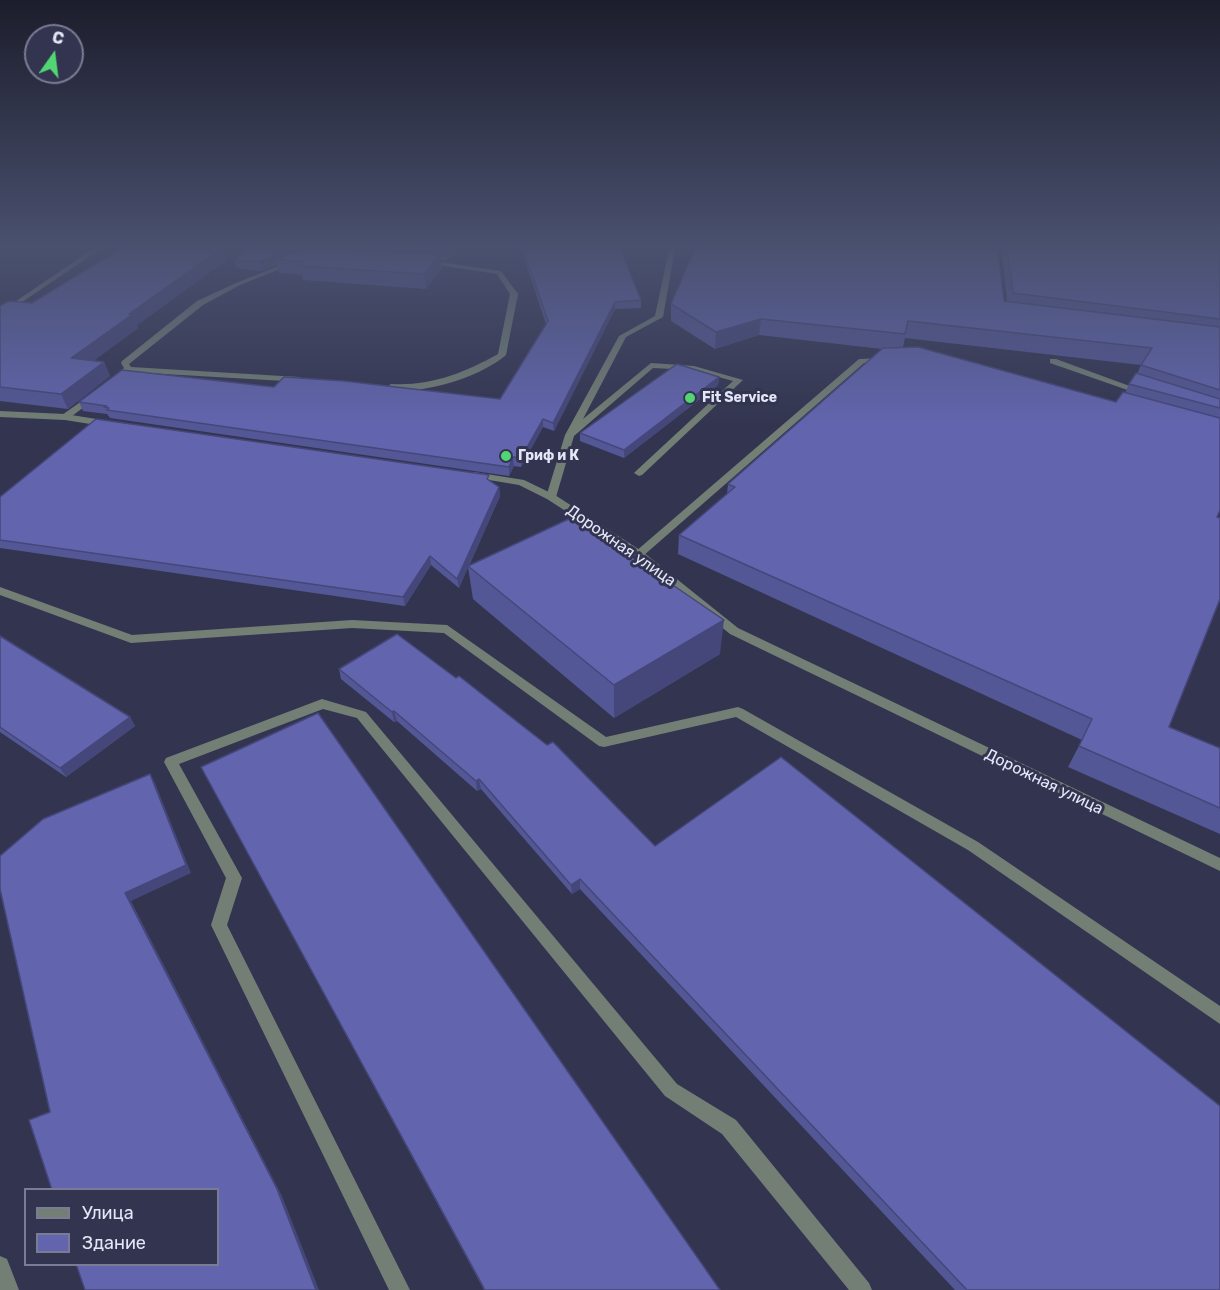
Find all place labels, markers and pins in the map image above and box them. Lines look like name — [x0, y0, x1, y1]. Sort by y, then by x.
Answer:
place label: Fit Service — [702, 390, 777, 406]
marker: Fit Service — [683, 391, 697, 405]
place label: Гриф и К — [518, 448, 579, 464]
marker: Гриф и К — [499, 449, 513, 463]

